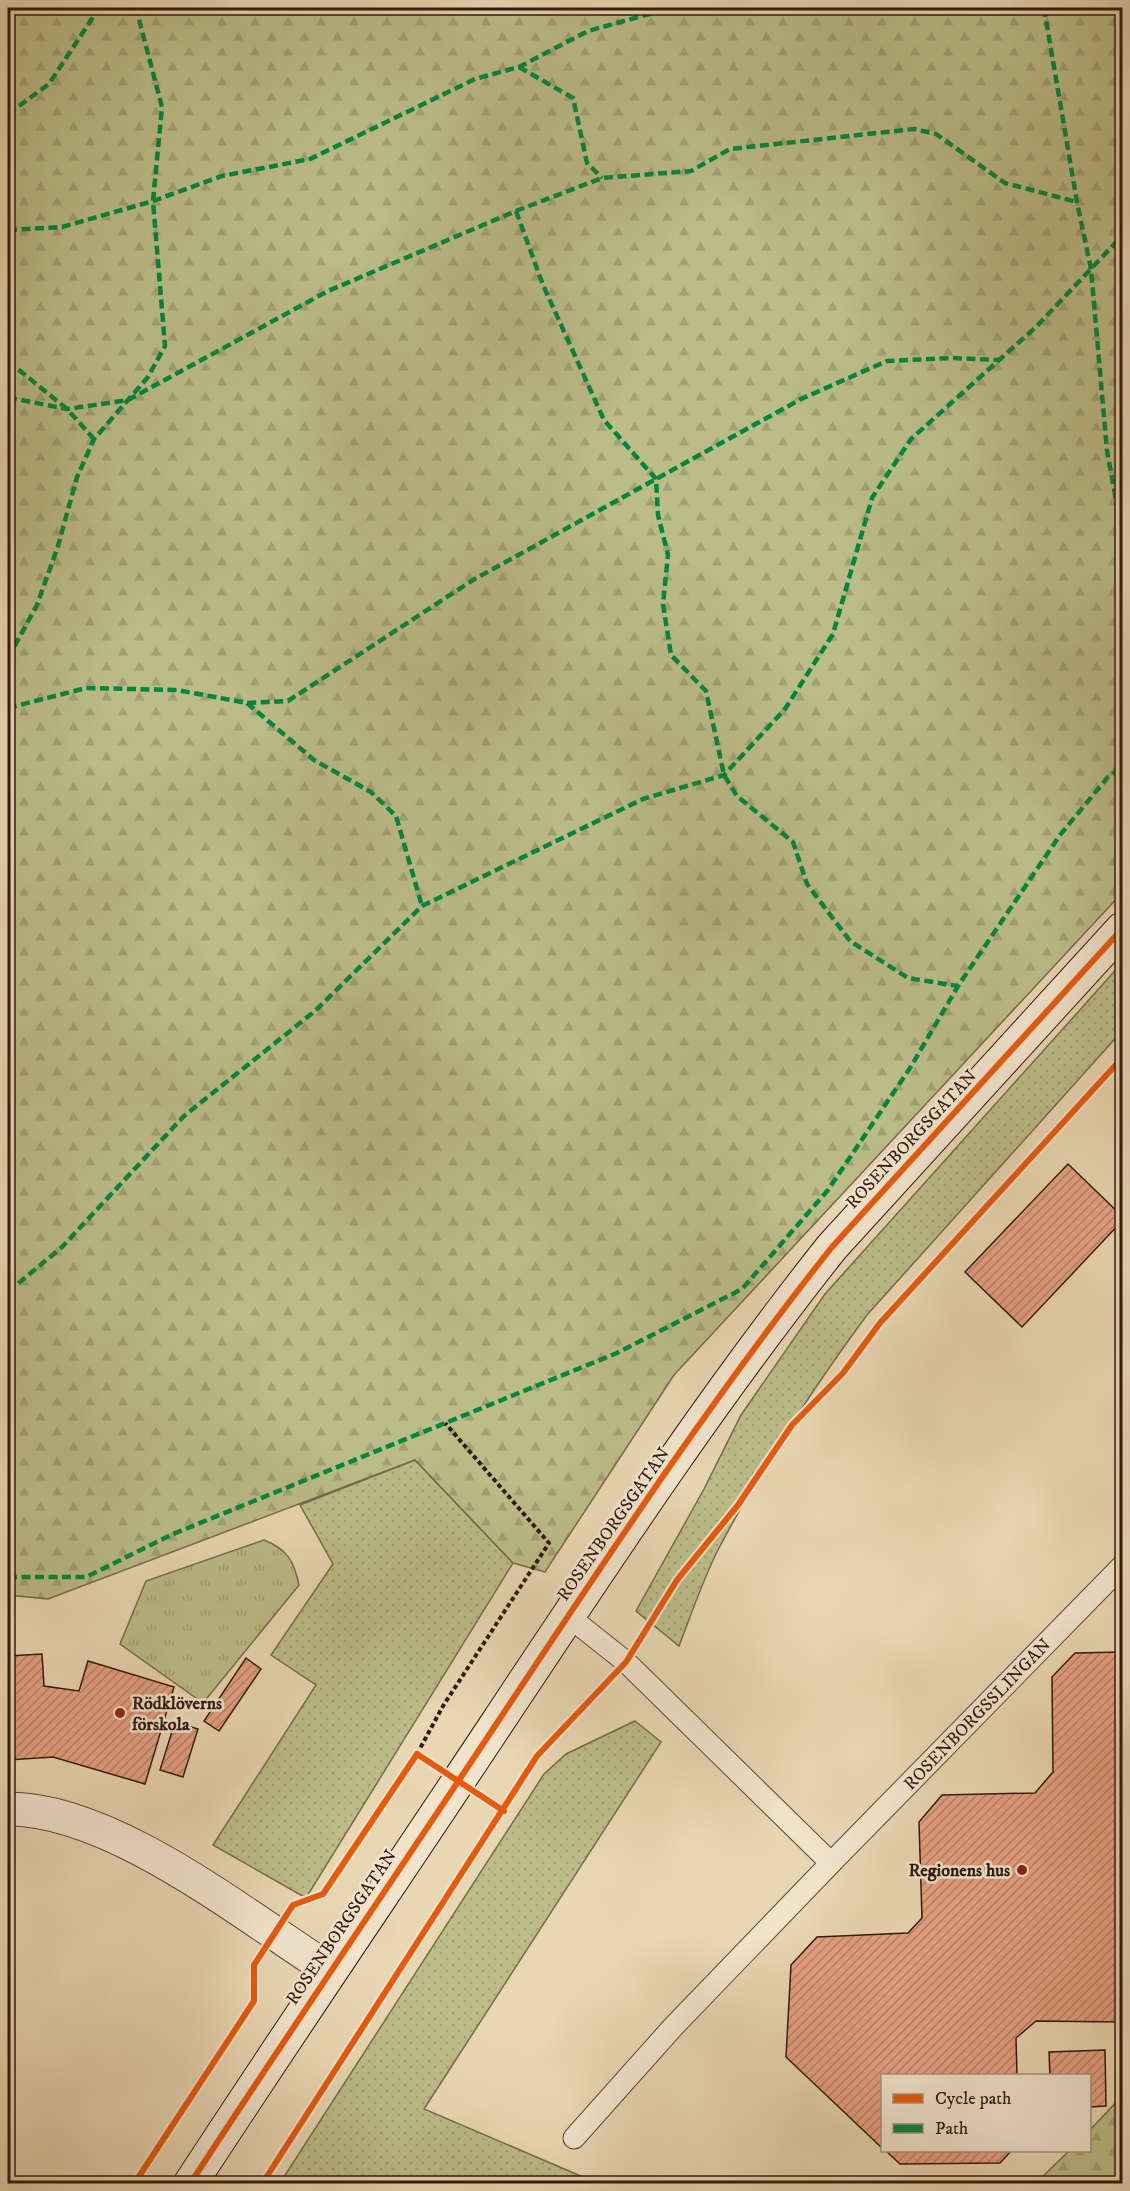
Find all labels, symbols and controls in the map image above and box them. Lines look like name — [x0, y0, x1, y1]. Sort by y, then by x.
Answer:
street label: ROSENBORGSGATAN — [842, 1065, 982, 1214]
street label: ROSENBORGSGATAN — [553, 1443, 675, 1606]
street label: ROSENBORGSSLINGAN — [899, 1634, 1056, 1795]
place label: Rödklöverns förskola — [131, 1693, 222, 1736]
marker: Rödklöverns förskola — [113, 1706, 127, 1720]
street label: ROSENBORGSGATAN — [282, 1846, 402, 2009]
place label: Regionens hus — [908, 1860, 1010, 1882]
marker: Regionens hus — [1015, 1863, 1029, 1877]
legend — [881, 2074, 1091, 2152]
text: Cycle path — [935, 2088, 1012, 2110]
text: Path — [935, 2118, 969, 2140]

